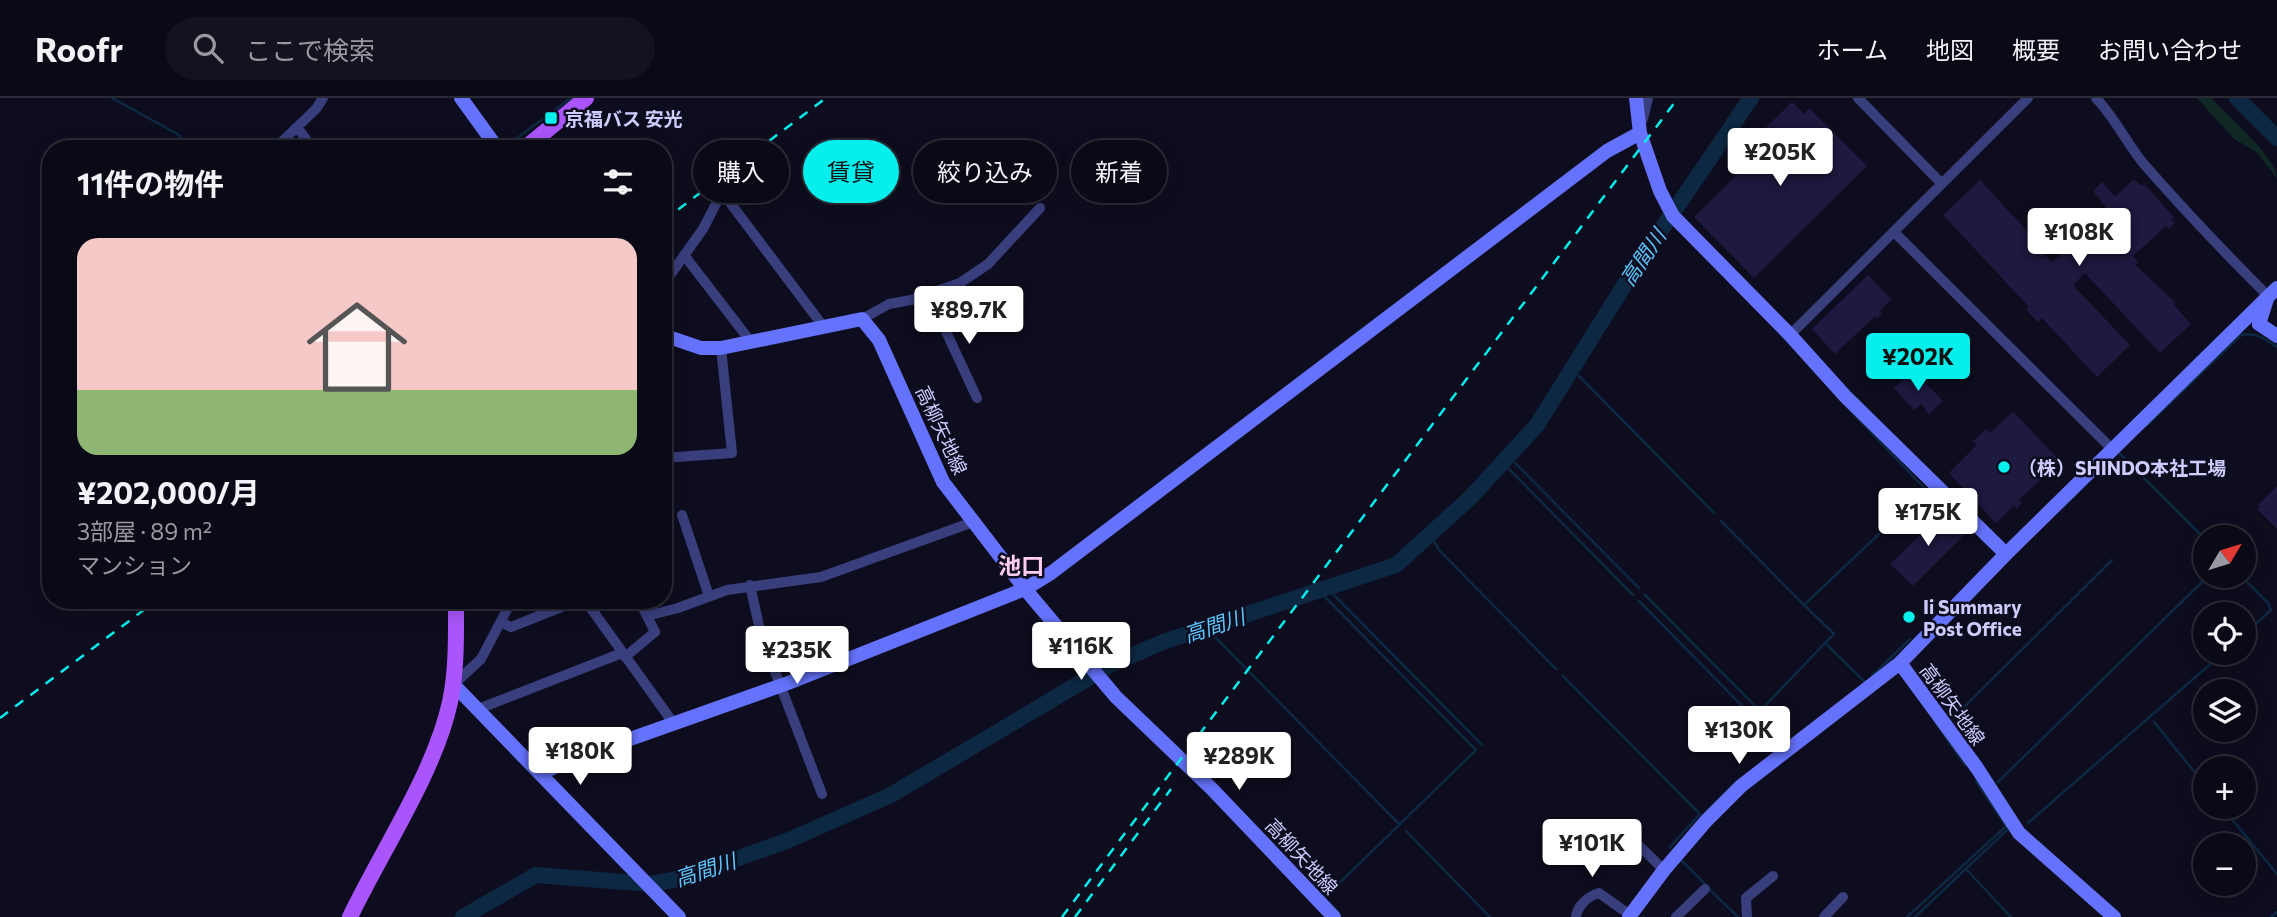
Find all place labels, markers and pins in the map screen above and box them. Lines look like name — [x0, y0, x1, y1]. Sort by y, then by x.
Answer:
place label: 京福バス 安光 — [565, 107, 683, 130]
marker: 京福バス 安光 — [543, 110, 559, 126]
pin: ¥205K — [1731, 129, 1829, 188]
pin: ¥108K — [2030, 208, 2128, 268]
pin: ¥89.7K — [912, 286, 1026, 346]
pin: ¥202K — [1869, 334, 1967, 393]
place label: （株）SHINDO本社工場 — [2018, 456, 2226, 479]
marker: （株）SHINDO本社工場 — [1996, 459, 2012, 475]
pin: ¥175K — [1879, 489, 1977, 548]
place label: Ii Summary Post Office — [1923, 595, 2022, 640]
marker: Ii Summary Post Office — [1901, 609, 1917, 625]
pin: ¥116K — [1032, 622, 1130, 682]
pin: ¥235K — [748, 626, 846, 686]
pin: ¥130K — [1690, 706, 1788, 766]
pin: ¥180K — [531, 728, 629, 787]
pin: ¥289K — [1190, 732, 1288, 792]
pin: ¥101K — [1543, 820, 1641, 879]

